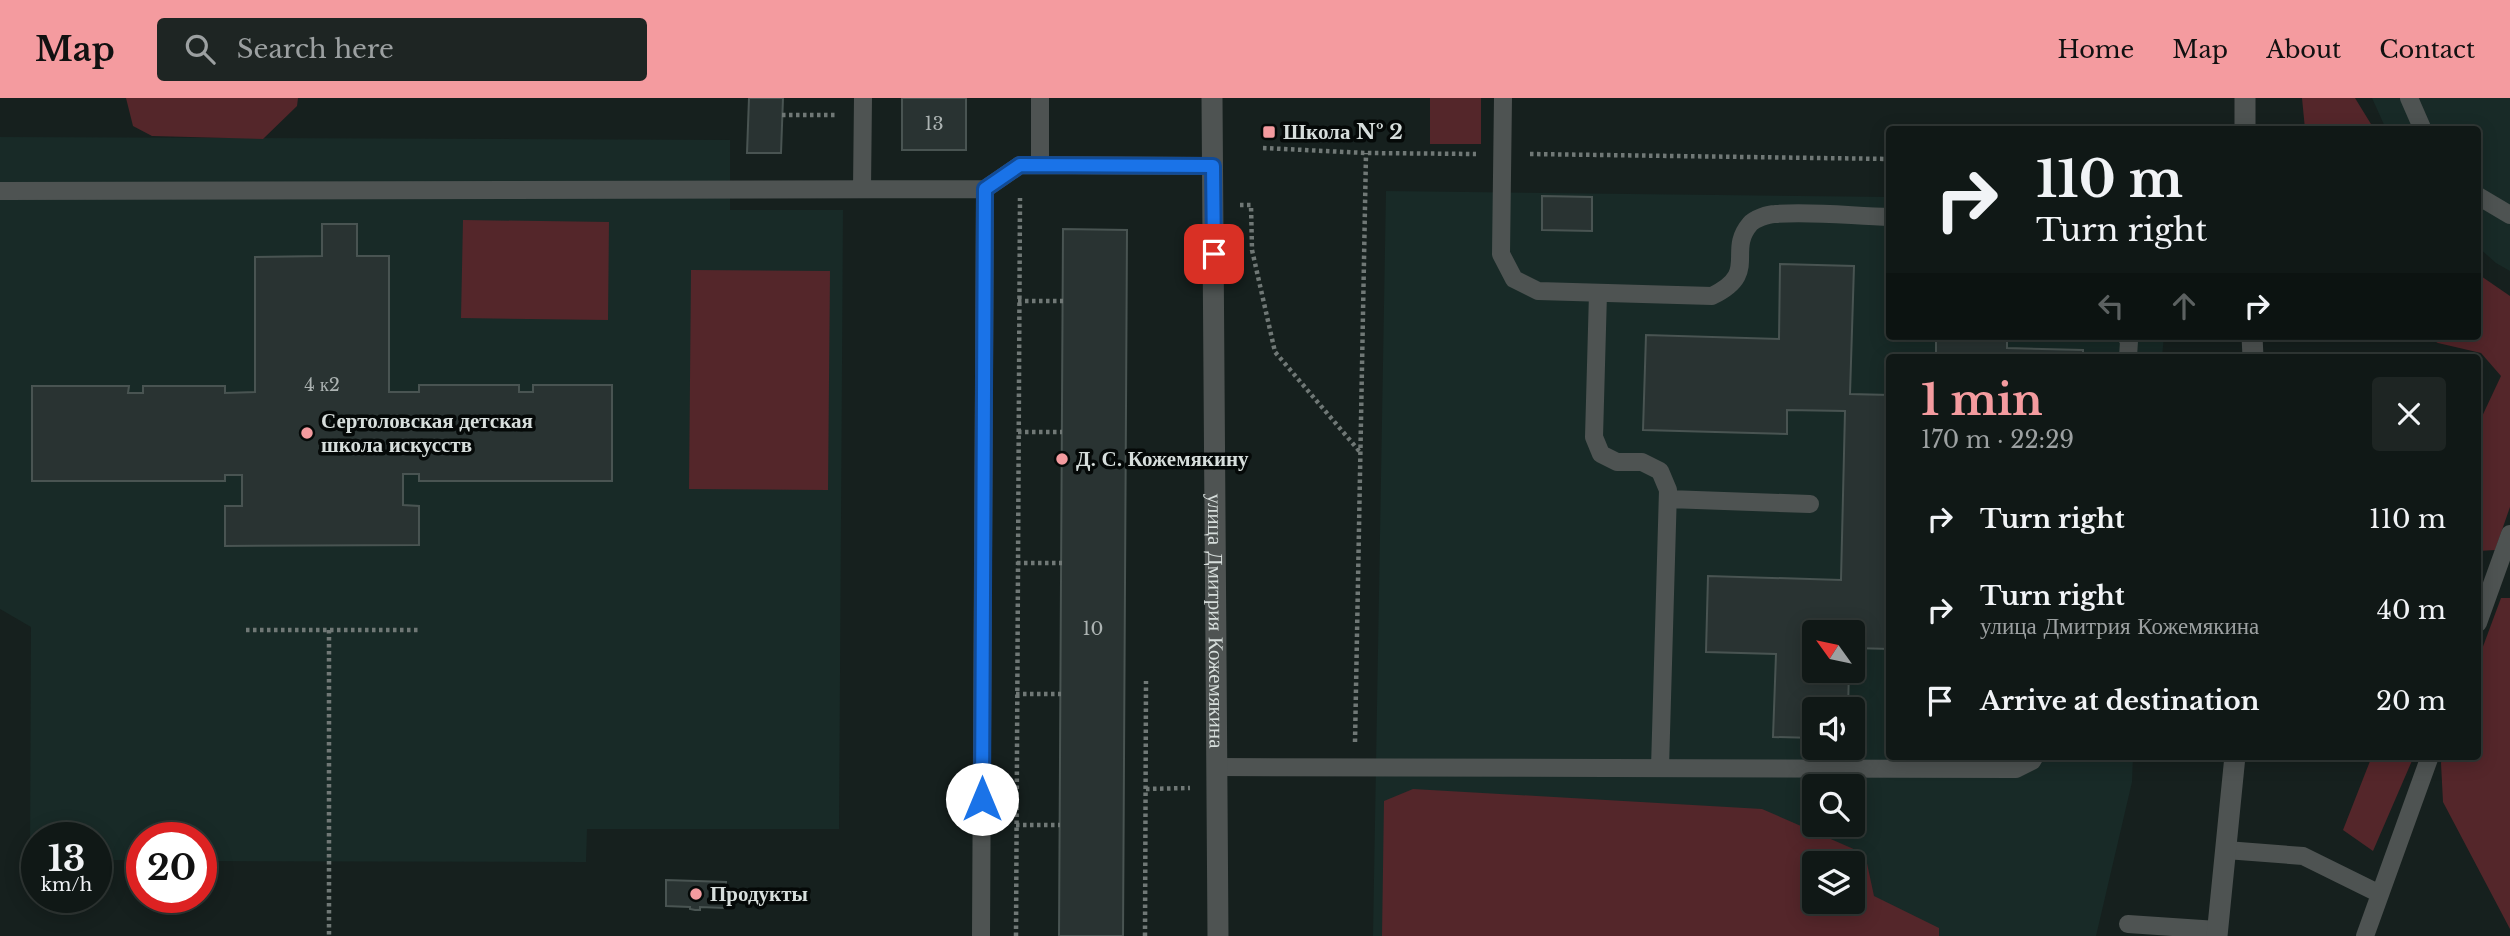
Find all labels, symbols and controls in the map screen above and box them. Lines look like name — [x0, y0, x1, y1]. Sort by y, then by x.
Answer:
search box — [157, 18, 647, 81]
text: Map — [35, 29, 115, 70]
icon: search — [181, 30, 219, 68]
text: Search here — [237, 33, 394, 65]
text: Home — [2058, 35, 2134, 64]
text: Map — [2172, 35, 2228, 64]
text: About — [2266, 35, 2341, 64]
text: Contact — [2379, 35, 2475, 64]
house number: 13 — [924, 113, 944, 135]
place label: Школа № 2 — [1283, 119, 1403, 145]
marker: Школа № 2 — [1261, 124, 1277, 140]
text: 110 m — [2036, 149, 2183, 210]
icon: right — [1921, 154, 2012, 245]
text: Turn right — [2036, 210, 2207, 250]
pin — [1184, 224, 1244, 284]
icon: arrive — [1195, 235, 1233, 273]
icon: left — [2092, 287, 2130, 325]
icon: ahead — [2165, 287, 2203, 325]
icon: right — [2238, 287, 2276, 325]
house number: 4 к2 — [304, 374, 340, 396]
text: 1 min — [1921, 374, 2043, 426]
button: close — [2372, 377, 2446, 451]
place label: Сертоловская детская школа искусств — [321, 408, 533, 458]
marker: Сертоловская детская школа искусств — [299, 425, 315, 441]
text: 170 m · 22:29 — [1921, 426, 2074, 454]
place label: Д. С. Кожемякину — [1076, 446, 1249, 472]
marker: Д. С. Кожемякину — [1054, 451, 1070, 467]
street label: улица Дмитрия Кожемякина — [1202, 493, 1230, 749]
icon: right — [1921, 500, 1959, 538]
text: Turn right — [1980, 503, 2125, 535]
text: 110 m — [2369, 503, 2446, 535]
text: Turn right — [1980, 580, 2125, 612]
icon: right — [1921, 591, 1959, 629]
text: 40 m — [2377, 594, 2446, 626]
text: улица Дмитрия Кожемякина — [1980, 612, 2259, 640]
house number: 10 — [1083, 618, 1103, 640]
north arrow — [1802, 620, 1866, 682]
map controls — [1802, 620, 1865, 914]
icon: arrive — [1921, 682, 1959, 720]
text: Arrive at destination — [1980, 685, 2260, 717]
text: 20 m — [2376, 685, 2446, 717]
button: sound — [1802, 697, 1865, 760]
position arrow — [945, 762, 1019, 836]
button: search — [1802, 774, 1865, 837]
speed limit sign: 20 — [126, 822, 217, 913]
text: 13 — [48, 837, 85, 880]
button: layers — [1802, 851, 1865, 914]
text: km/h — [41, 874, 92, 896]
place label: Продукты — [710, 881, 808, 907]
marker: Продукты — [688, 886, 704, 902]

